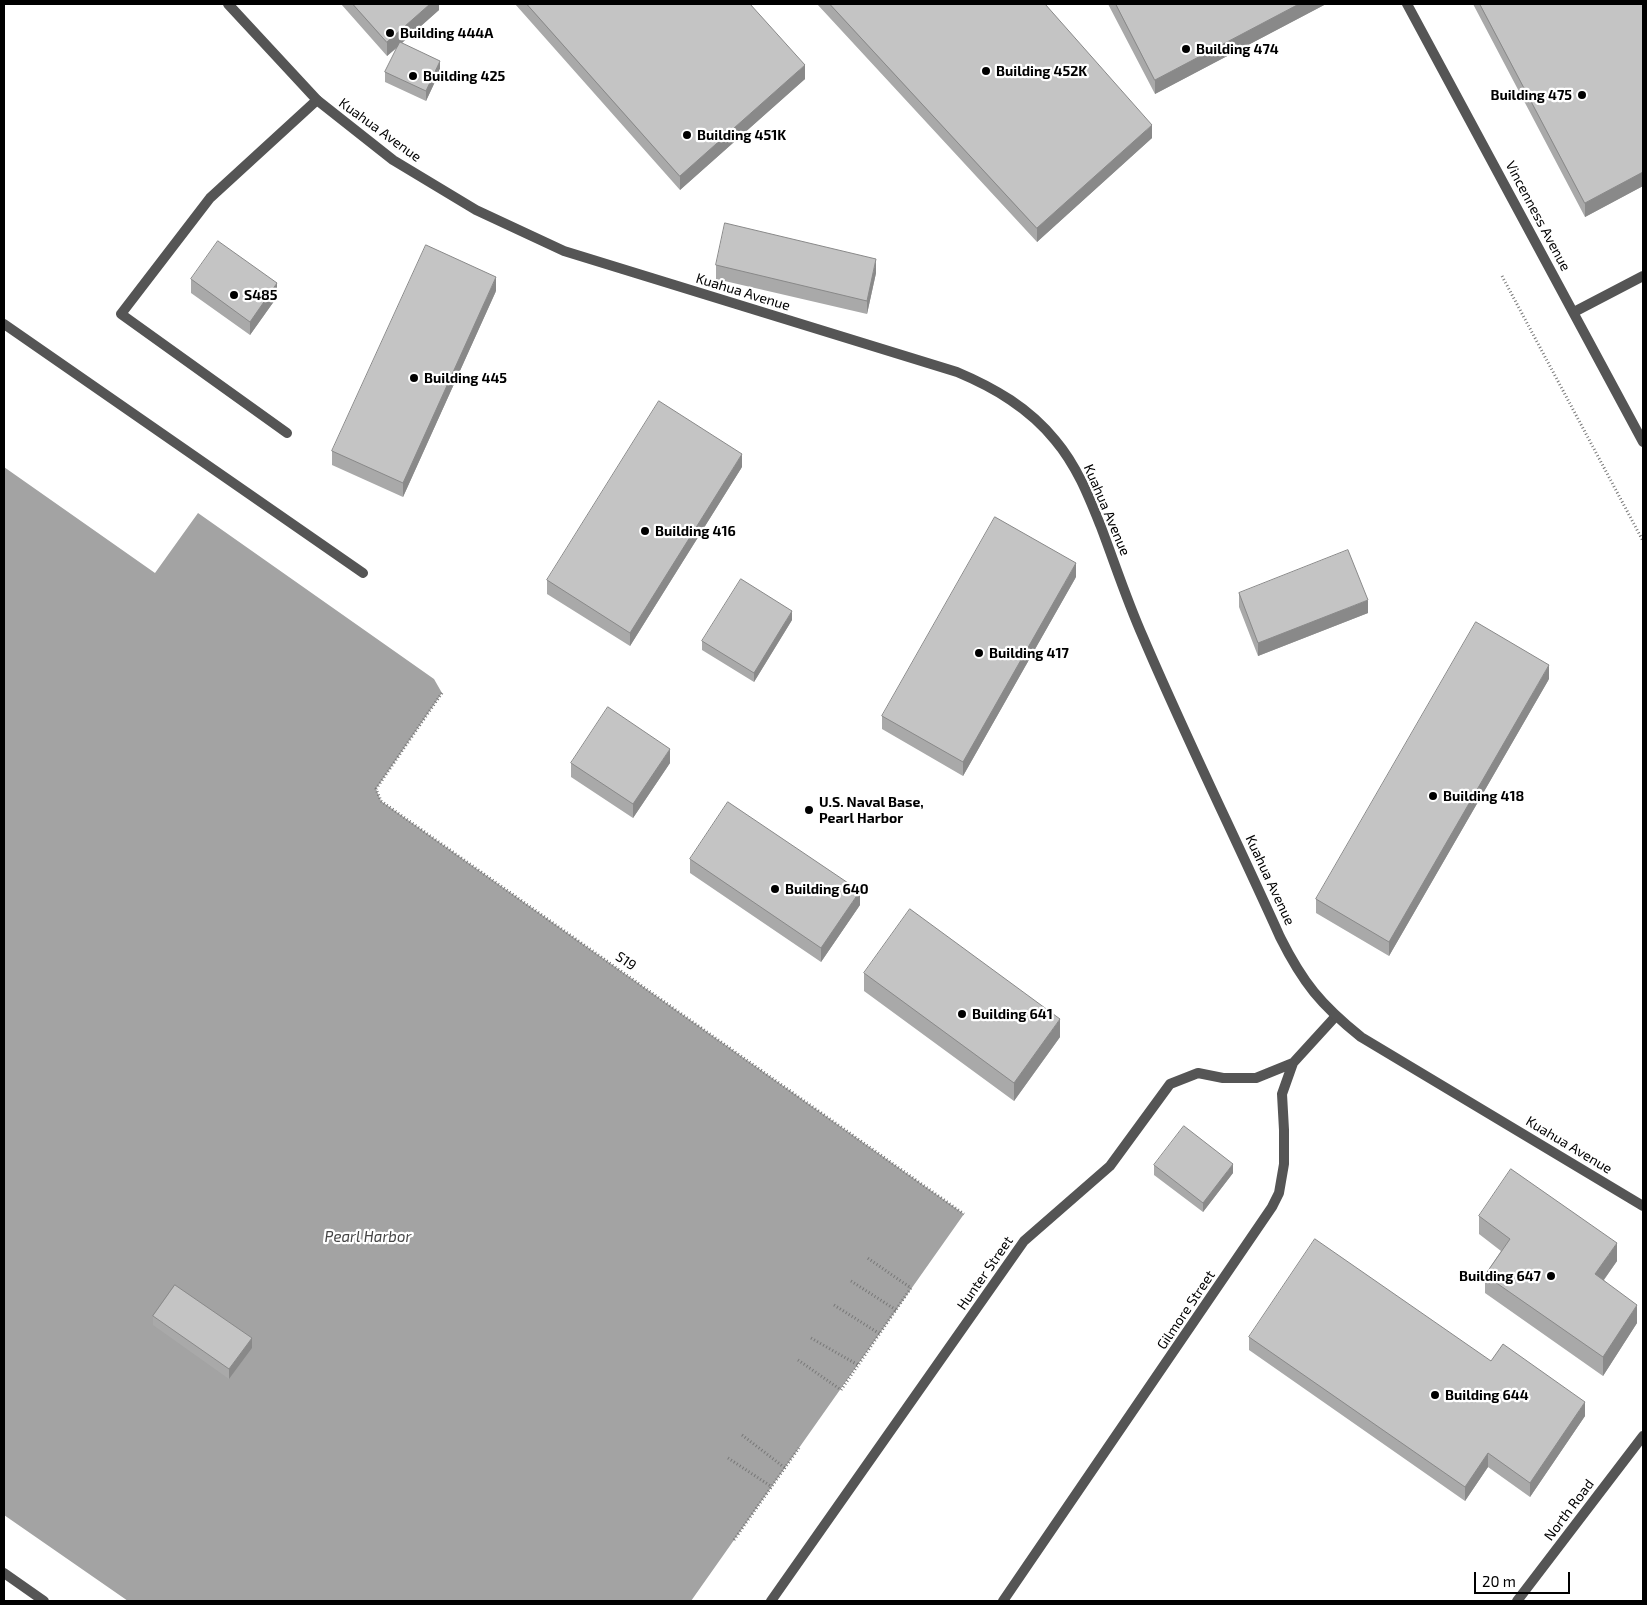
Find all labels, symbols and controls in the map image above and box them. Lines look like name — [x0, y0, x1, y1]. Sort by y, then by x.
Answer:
place label: Building 444A — [400, 25, 493, 41]
marker: Building 444A — [384, 27, 396, 39]
place label: Building 474 — [1196, 41, 1279, 57]
marker: Building 474 — [1180, 43, 1192, 55]
place label: Building 452K — [996, 63, 1087, 79]
marker: Building 452K — [980, 65, 992, 77]
place label: Building 425 — [423, 68, 505, 84]
marker: Building 425 — [407, 70, 419, 82]
place label: Building 475 — [1490, 87, 1572, 103]
marker: Building 475 — [1576, 89, 1588, 101]
street label: Kuahua Avenue — [336, 94, 424, 166]
place label: Building 451K — [697, 127, 786, 143]
marker: Building 451K — [681, 129, 693, 141]
street label: Vincenness Avenue — [1502, 158, 1574, 274]
street label: Kuahua Avenue — [694, 270, 792, 314]
place label: S485 — [244, 287, 278, 303]
marker: S485 — [228, 289, 240, 301]
place label: Building 445 — [424, 370, 507, 386]
marker: Building 445 — [408, 372, 420, 384]
street label: Kuahua Avenue — [1080, 462, 1134, 558]
place label: Building 416 — [655, 523, 736, 539]
marker: Building 416 — [639, 525, 651, 537]
place label: Building 417 — [989, 645, 1069, 661]
marker: Building 417 — [973, 647, 985, 659]
place label: Building 418 — [1443, 788, 1524, 804]
marker: Building 418 — [1427, 790, 1439, 802]
place label: U.S. Naval Base, Pearl Harbor — [819, 794, 924, 826]
marker: U.S. Naval Base, Pearl Harbor — [803, 804, 815, 816]
street label: Kuahua Avenue — [1242, 832, 1298, 928]
place label: Building 640 — [785, 881, 869, 897]
marker: Building 640 — [769, 883, 781, 895]
street label: S19 — [612, 948, 640, 974]
place label: Building 641 — [972, 1006, 1053, 1022]
marker: Building 641 — [956, 1008, 968, 1020]
street label: Kuahua Avenue — [1523, 1113, 1615, 1177]
water label: Pearl Harbor — [325, 1228, 411, 1246]
street label: Hunter Street — [953, 1233, 1017, 1313]
street label: Gilmore Street — [1153, 1267, 1219, 1353]
place label: Building 647 — [1459, 1268, 1541, 1284]
marker: Building 647 — [1545, 1270, 1557, 1282]
place label: Building 644 — [1445, 1387, 1529, 1403]
marker: Building 644 — [1429, 1389, 1441, 1401]
street label: North Road — [1541, 1476, 1597, 1544]
scale bar — [1477, 1562, 1573, 1594]
text: 20 m — [1482, 1572, 1516, 1590]

